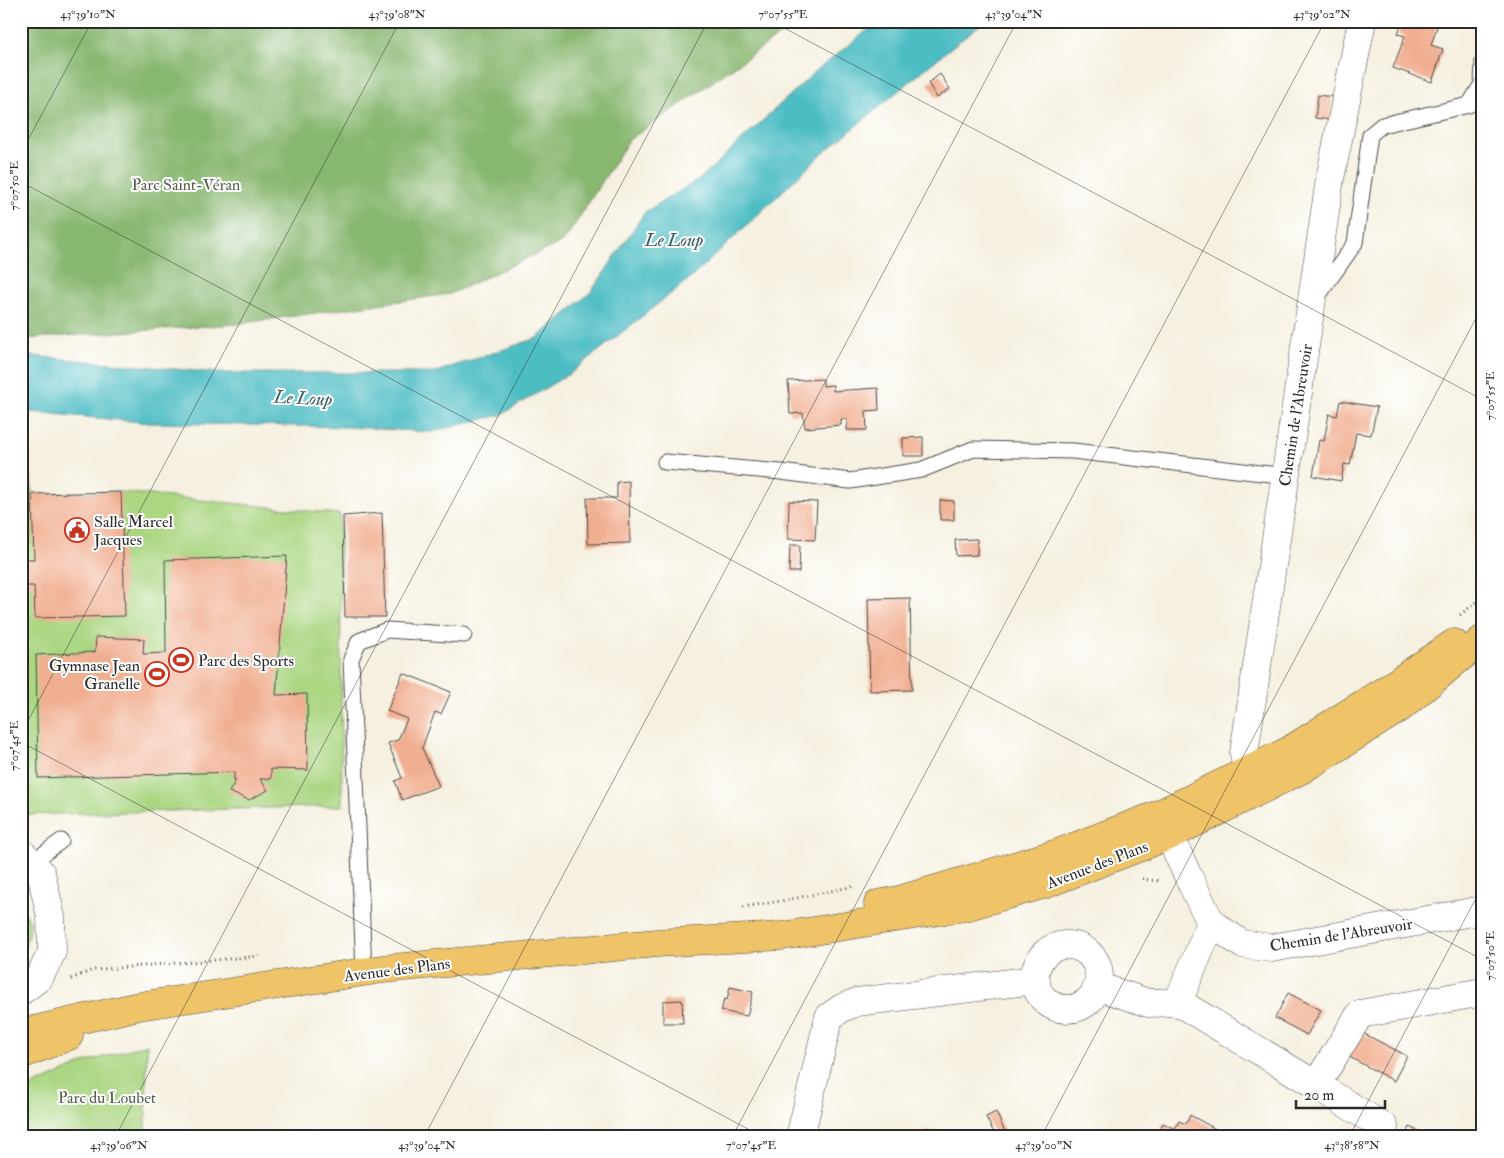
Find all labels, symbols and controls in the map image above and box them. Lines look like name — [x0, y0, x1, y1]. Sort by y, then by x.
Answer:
text: 43°39'10"N — [60, 7, 116, 22]
text: 43°39'08"N — [369, 7, 426, 22]
text: 7°07'55"E — [759, 7, 808, 22]
text: 43°39'04"N — [985, 7, 1043, 22]
text: 43°39'02"N — [1293, 7, 1351, 22]
text: 7°07'50"E — [7, 161, 22, 211]
park label: Parc Saint-Véran — [132, 175, 240, 195]
water label: Le Loup — [644, 229, 704, 252]
street label: Chemin de l'Abreuvoir — [1275, 342, 1317, 488]
text: 7°07'55"E — [1483, 371, 1498, 420]
water label: Le Loup — [272, 385, 333, 412]
place label: Salle Marcel Jacques — [93, 512, 173, 551]
public building icon: Salle Marcel Jacques — [64, 517, 90, 543]
sports icon: Parc des Sports — [168, 647, 194, 673]
place label: Parc des Sports — [198, 651, 294, 672]
place label: Gymnase Jean Granelle — [49, 656, 140, 694]
sports icon: Gymnase Jean Granelle — [144, 661, 170, 687]
text: 7°07'45"E — [7, 721, 22, 771]
street label: Avenue des Plans — [1043, 836, 1151, 894]
street label: Chemin de l'Abreuvoir — [1268, 914, 1414, 956]
text: 7°07'50"E — [1483, 931, 1498, 981]
street label: Avenue des Plans — [342, 954, 451, 987]
scale bar — [1296, 1078, 1385, 1110]
text: 20 m — [1304, 1086, 1334, 1105]
park label: Parc du Loubet — [58, 1088, 156, 1108]
text: 43°39'06"N — [90, 1138, 148, 1153]
text: 43°39'04"N — [398, 1138, 456, 1153]
text: 7°07'45"E — [726, 1138, 776, 1153]
text: 43°39'00"N — [1015, 1138, 1073, 1153]
text: 43°38'58"N — [1324, 1138, 1380, 1153]

